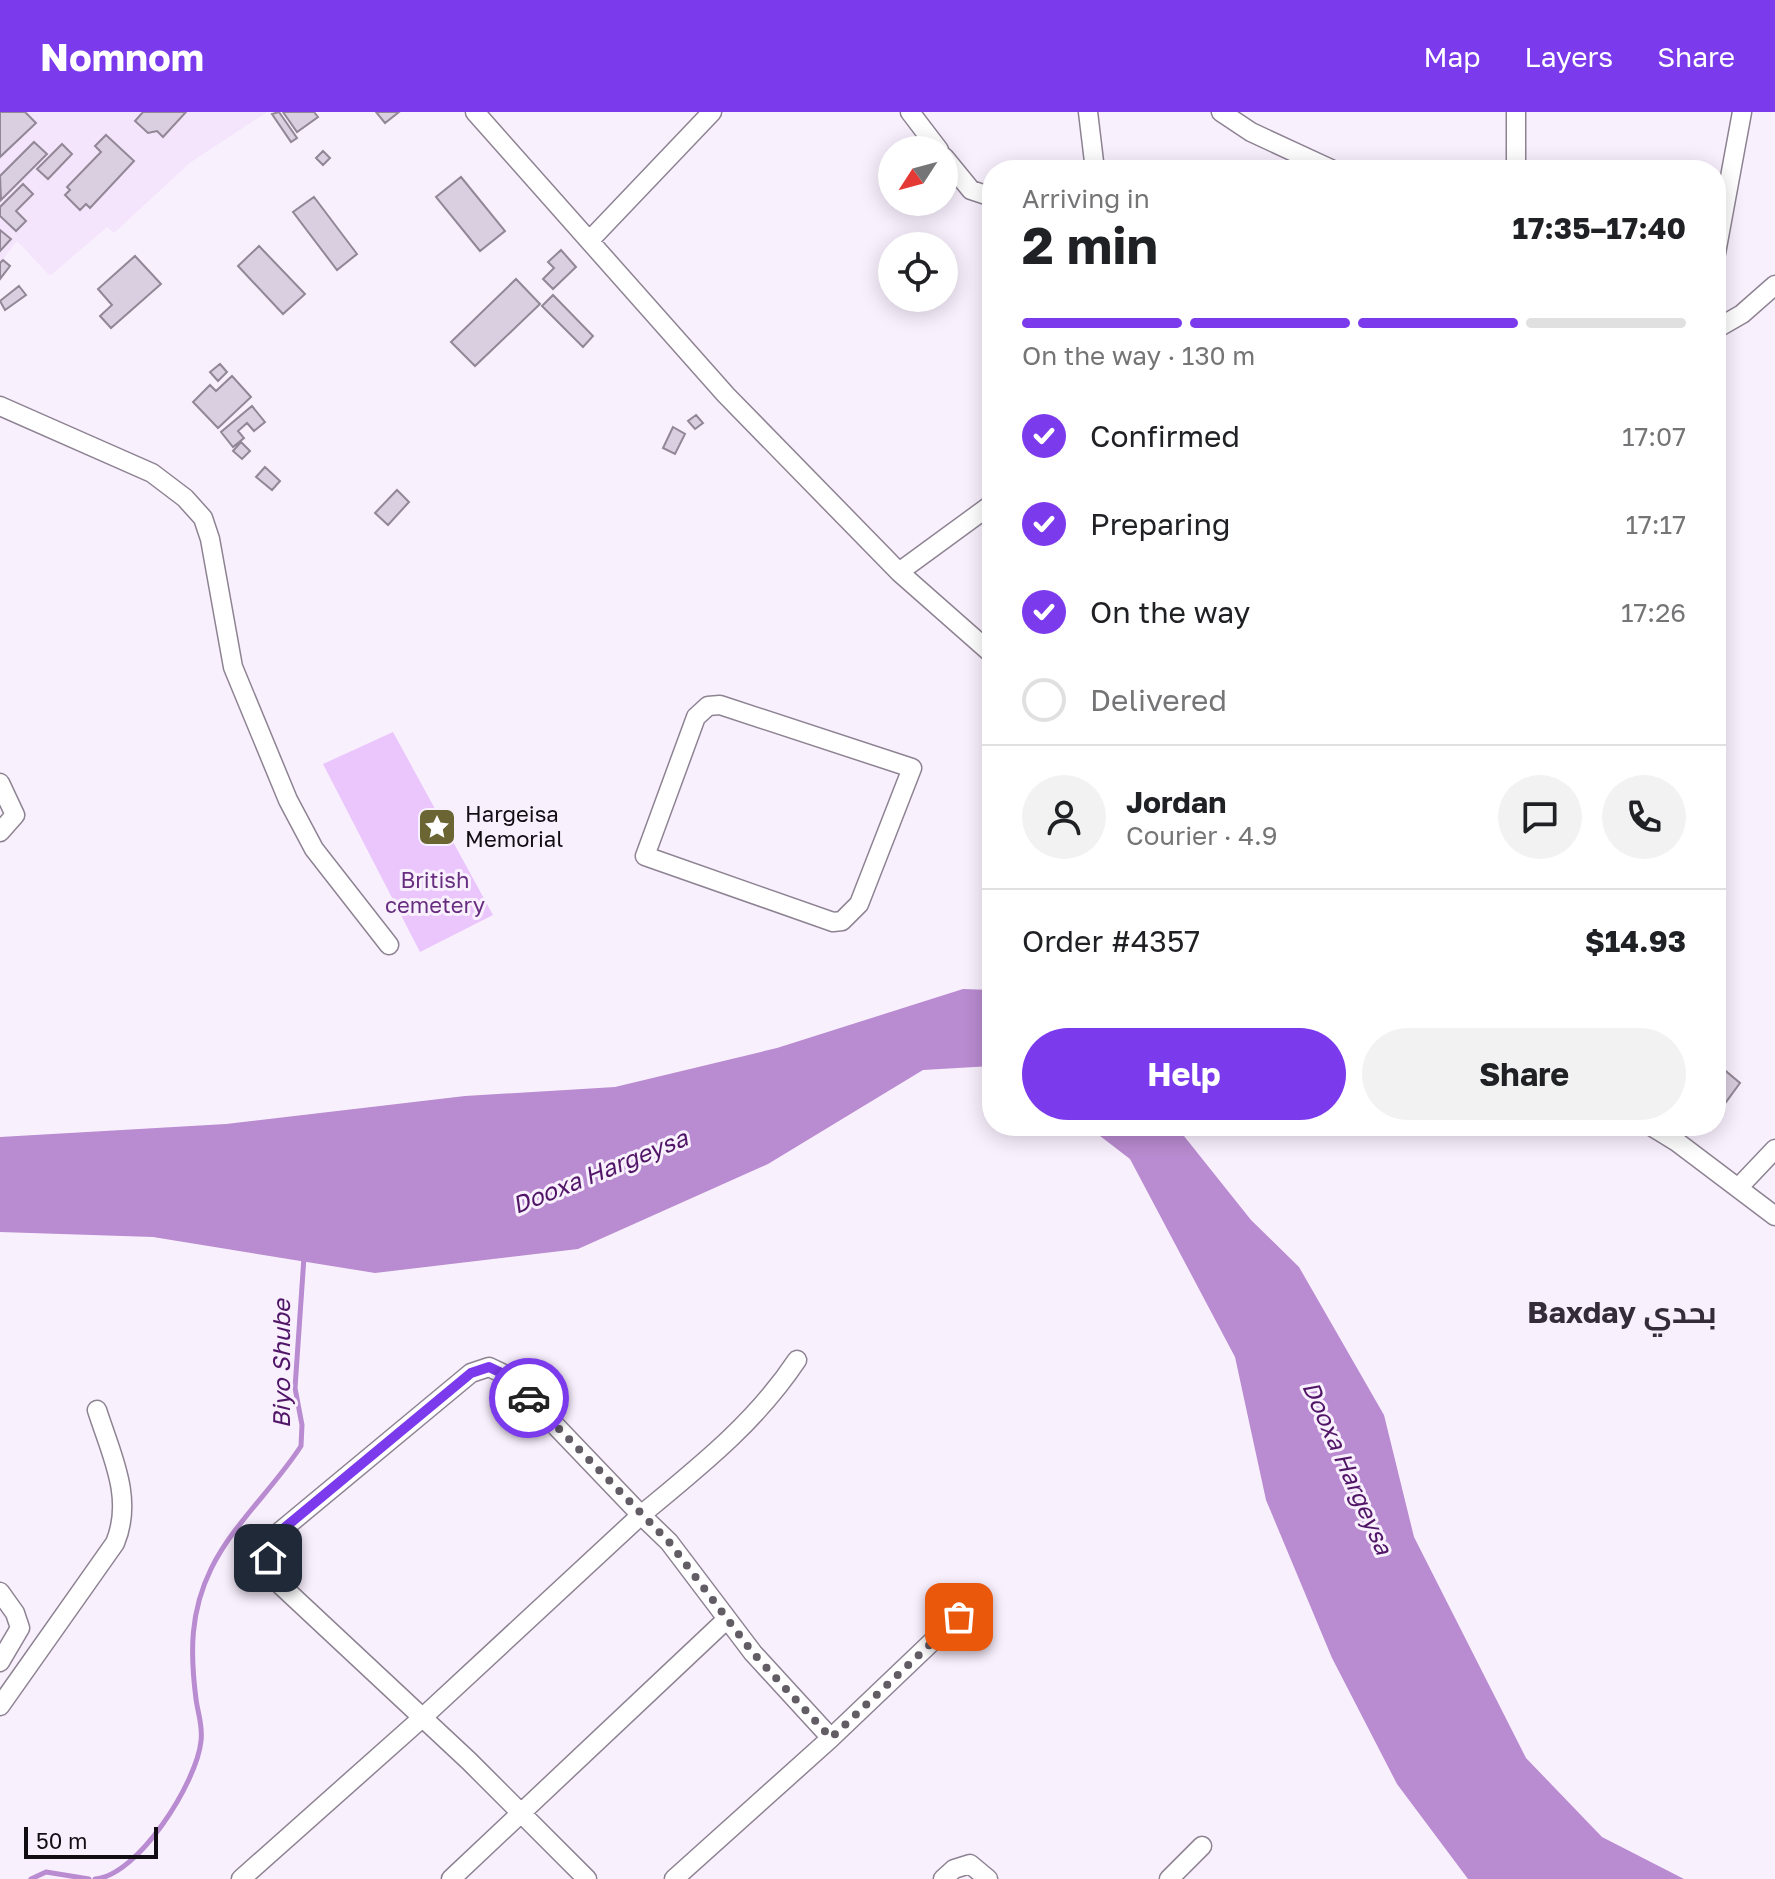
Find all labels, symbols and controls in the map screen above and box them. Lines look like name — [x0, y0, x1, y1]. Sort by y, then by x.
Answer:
text: Nomnom — [40, 34, 204, 79]
text: Map — [1423, 40, 1481, 73]
text: Layers — [1525, 40, 1613, 73]
text: Share — [1657, 40, 1735, 73]
north arrow — [878, 136, 958, 216]
map controls — [878, 136, 958, 312]
text: Arriving in — [1022, 183, 1150, 214]
text: 17:35–17:40 — [1512, 210, 1686, 246]
text: 2 min — [1022, 213, 1158, 275]
button: locate — [878, 232, 958, 312]
text: On the way · 130 m — [1022, 340, 1255, 371]
icon: check — [1022, 414, 1066, 458]
text: Confirmed — [1090, 418, 1240, 454]
text: 17:07 — [1622, 421, 1686, 452]
icon: check — [1022, 502, 1066, 546]
text: Preparing — [1090, 506, 1231, 542]
text: 17:17 — [1625, 509, 1686, 540]
icon: check — [1022, 590, 1066, 634]
text: On the way — [1090, 594, 1250, 630]
text: 17:26 — [1621, 597, 1686, 628]
text: Delivered — [1090, 682, 1227, 718]
button: person — [1022, 775, 1106, 859]
button: chat — [1498, 775, 1582, 859]
button: phone — [1602, 775, 1686, 859]
text: Jordan — [1126, 784, 1226, 820]
place label: Hargeisa Memorial — [465, 800, 563, 852]
place icon: Hargeisa Memorial — [416, 806, 458, 848]
text: Courier · 4.9 — [1126, 820, 1278, 851]
park label: British cemetery — [385, 866, 485, 918]
text: Order #4357 — [1022, 923, 1200, 959]
text: $14.93 — [1585, 923, 1686, 959]
button: Help — [1022, 1028, 1346, 1120]
button: Share — [1362, 1028, 1686, 1120]
water label: Dooxa Hargeysa — [508, 1122, 693, 1220]
district label: Baxday بحدي — [1527, 1294, 1717, 1337]
water label: Biyo Shube — [266, 1297, 296, 1429]
courier — [489, 1358, 569, 1438]
icon: car — [507, 1376, 551, 1420]
water label: Dooxa Hargeysa — [1296, 1376, 1400, 1560]
pin — [234, 1524, 302, 1592]
icon: home — [246, 1536, 290, 1580]
pin — [925, 1583, 993, 1651]
icon: bag — [937, 1595, 981, 1639]
scale bar — [24, 1823, 158, 1859]
text: 50 m — [36, 1827, 87, 1854]

